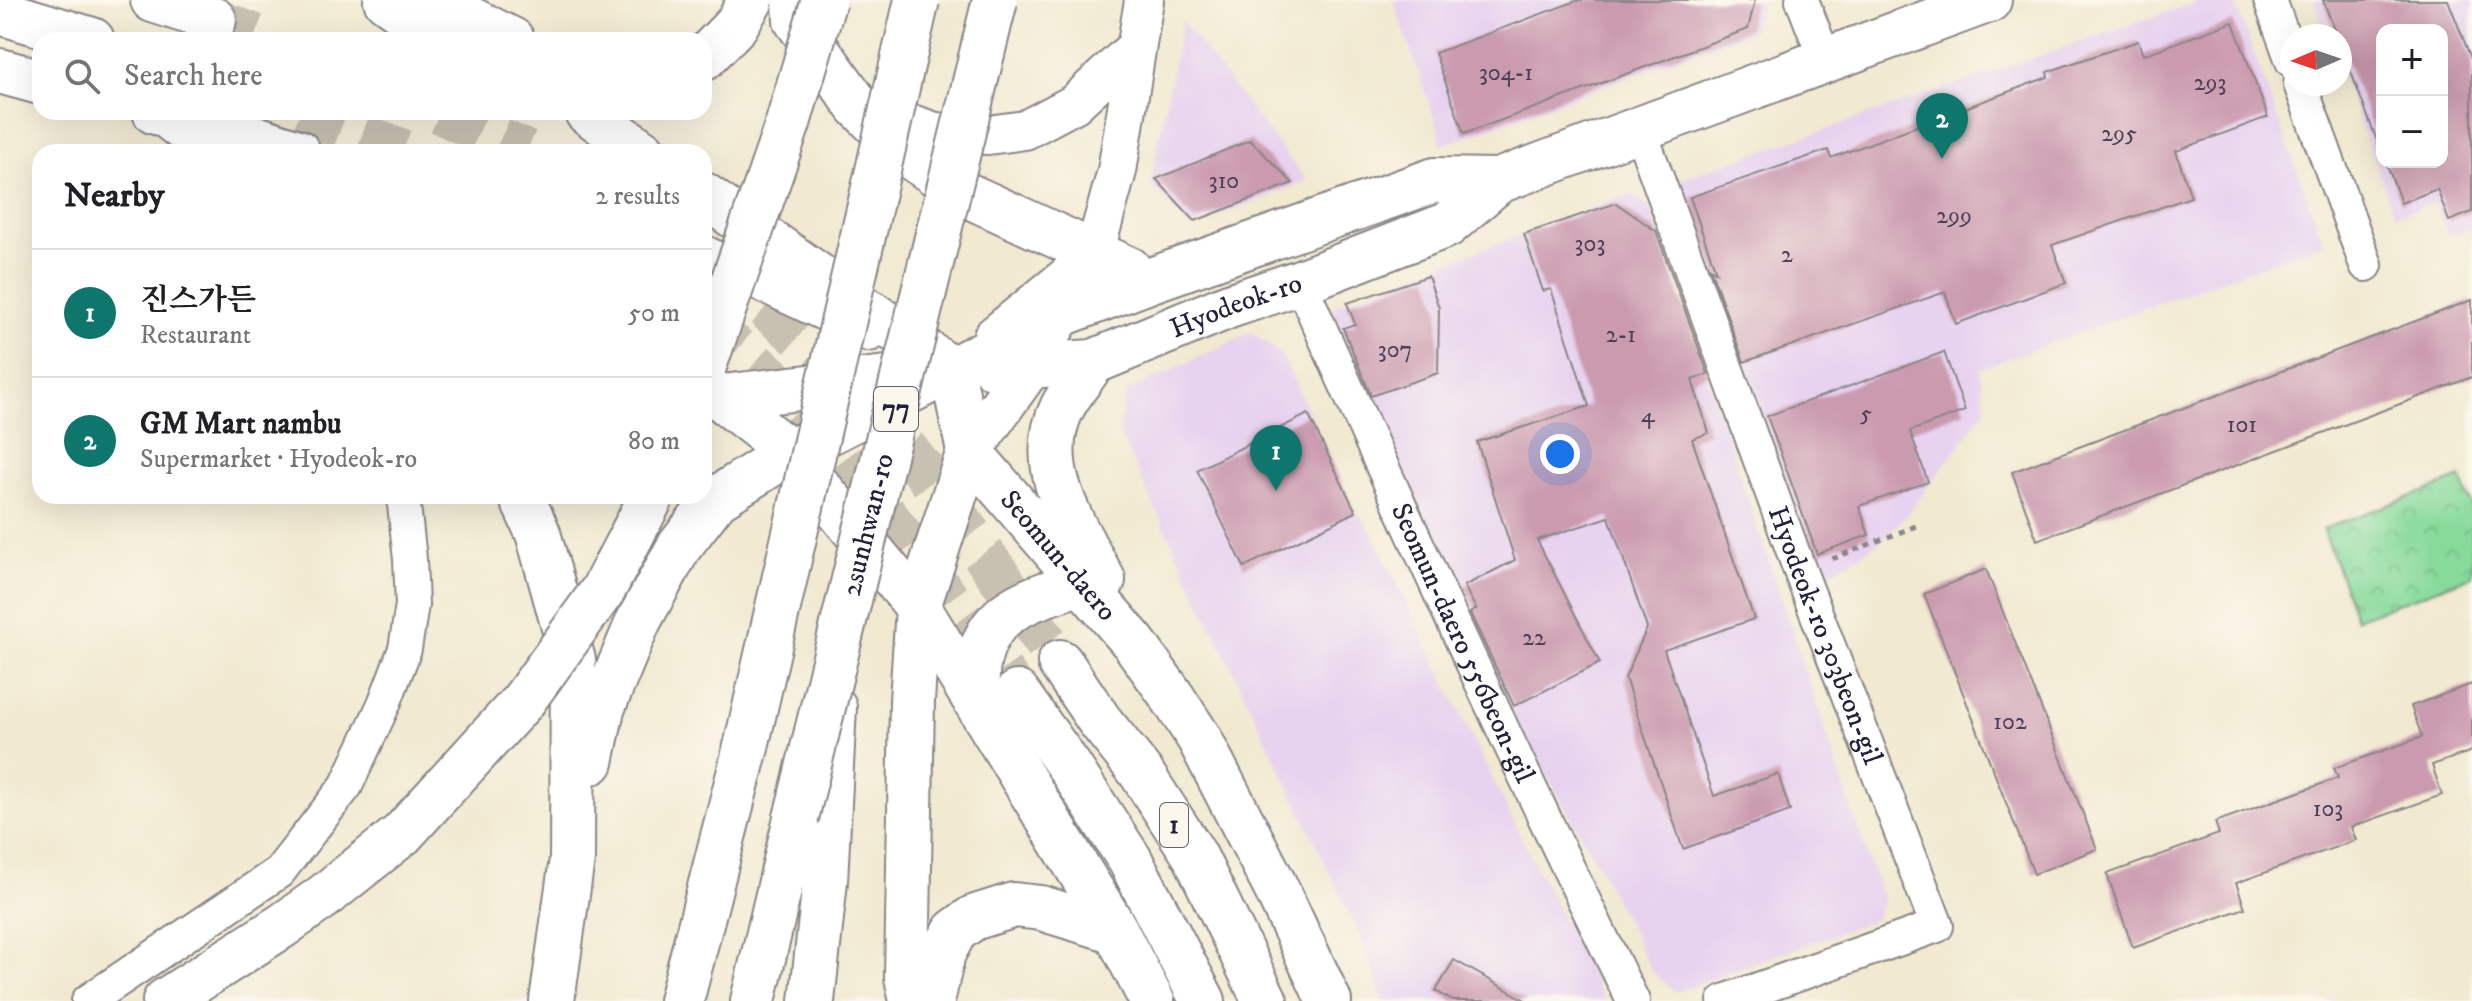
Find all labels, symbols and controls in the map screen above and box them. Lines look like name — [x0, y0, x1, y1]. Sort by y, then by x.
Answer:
north arrow — [2280, 24, 2352, 96]
map controls — [2376, 24, 2448, 168]
button: + — [2376, 24, 2448, 96]
search box — [32, 32, 712, 120]
icon: search — [60, 54, 104, 98]
text: Search here — [124, 58, 263, 95]
house number: 304-1 — [1479, 58, 1533, 88]
house number: 293 — [2194, 68, 2226, 98]
pin: 2 — [1916, 93, 1968, 159]
button: − — [2376, 96, 2448, 168]
house number: 295 — [2101, 119, 2137, 149]
house number: 310 — [1209, 166, 1239, 196]
text: Nearby — [64, 175, 165, 217]
text: 2 results — [595, 180, 680, 213]
house number: 299 — [1936, 201, 1972, 231]
house number: 303 — [1575, 229, 1605, 259]
house number: 2 — [1781, 240, 1793, 270]
street label: Hyodeok-ro — [1165, 265, 1306, 346]
text: 진스가든 — [140, 282, 256, 319]
text: 1 — [85, 297, 95, 330]
text: 50 m — [628, 297, 680, 330]
text: Restaurant — [140, 319, 251, 352]
house number: 2-1 — [1606, 320, 1636, 350]
house number: 307 — [1378, 335, 1412, 365]
road number: 77 — [874, 387, 918, 431]
house number: 5 — [1860, 399, 1872, 429]
house number: 4 — [1641, 400, 1656, 430]
text: GM Mart nambu — [140, 406, 342, 443]
house number: 101 — [2227, 410, 2257, 440]
text: 2 — [84, 425, 96, 458]
text: 80 m — [628, 425, 680, 458]
pin: 1 — [1250, 425, 1302, 491]
your location — [1540, 434, 1580, 474]
text: Supermarket · Hyodeok-ro — [140, 443, 417, 476]
street label: 2sunhwan-ro — [833, 450, 902, 599]
street label: Seomun-daero — [993, 483, 1125, 628]
street label: Seomun-daero 556beon-gil — [1384, 498, 1543, 789]
street label: Hyodeok-ro 303beon-gil — [1760, 501, 1891, 770]
house number: 22 — [1522, 623, 1546, 653]
house number: 102 — [1993, 707, 2027, 737]
house number: 103 — [2313, 794, 2343, 824]
road number: 1 — [1160, 803, 1188, 847]

